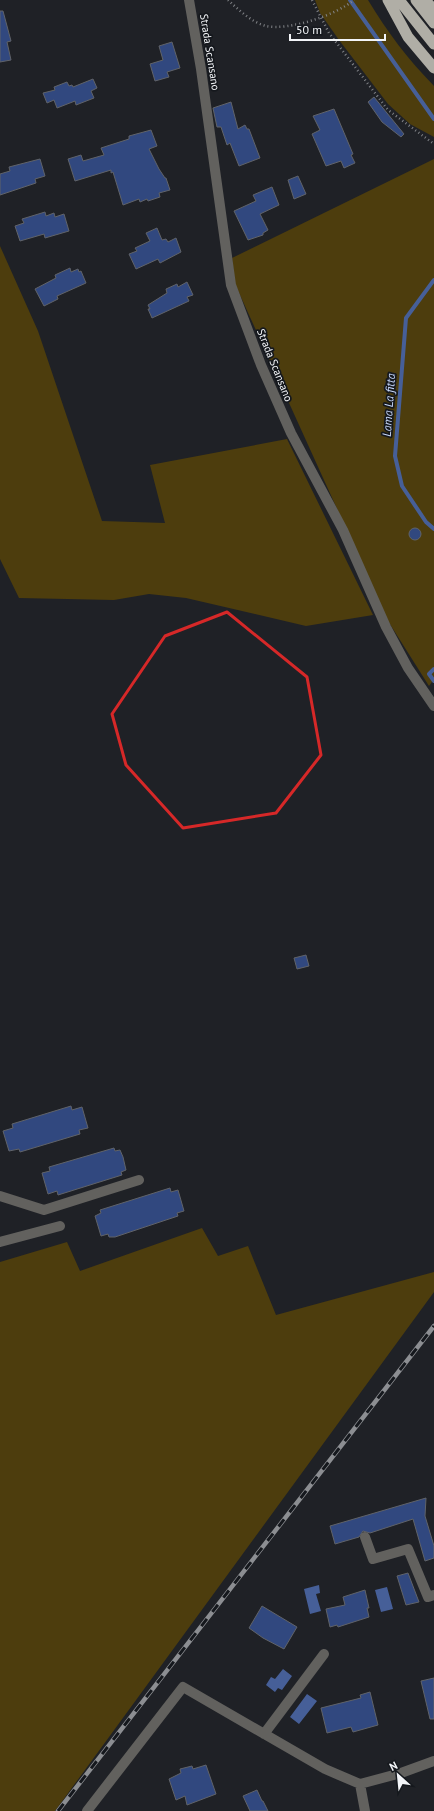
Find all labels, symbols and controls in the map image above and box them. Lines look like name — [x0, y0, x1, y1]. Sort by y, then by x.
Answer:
street label: Strada Scansano — [197, 13, 223, 91]
scale bar — [290, 16, 385, 42]
text: 50 m — [296, 22, 322, 37]
street label: Strada Scansano — [254, 327, 296, 404]
water label: Lama La fitta — [379, 373, 398, 437]
north arrow — [378, 1755, 418, 1795]
text: N — [387, 1758, 400, 1774]

